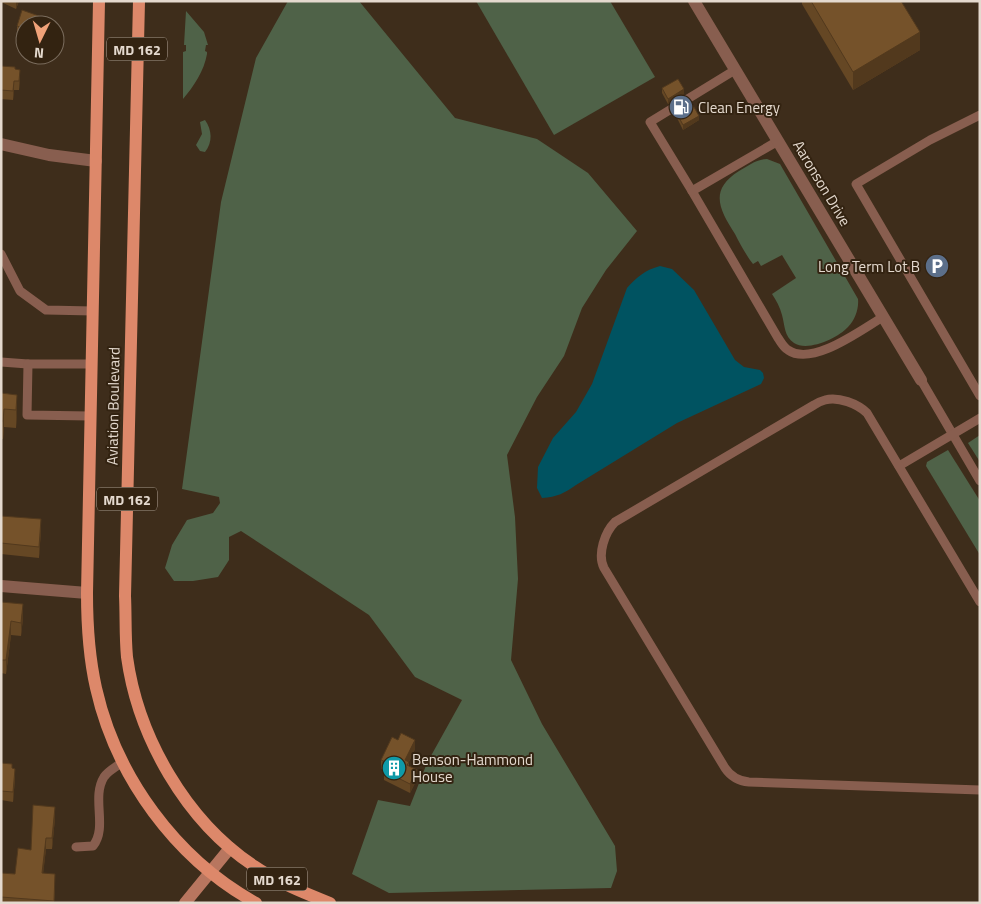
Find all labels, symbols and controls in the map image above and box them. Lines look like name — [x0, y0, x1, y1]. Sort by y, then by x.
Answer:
north arrow — [15, 15, 65, 65]
road number: MD 162 — [107, 38, 167, 61]
text: N — [33, 43, 45, 64]
fuel station icon: Clean Energy — [668, 94, 694, 120]
place label: Clean Energy — [698, 96, 780, 119]
street label: Aaronson Drive — [787, 136, 857, 230]
parking icon: Long Term Lot B — [924, 253, 950, 279]
place label: Long Term Lot B — [818, 255, 920, 278]
street label: Aviation Boulevard — [100, 347, 126, 465]
road number: MD 162 — [97, 488, 157, 510]
place label: Benson-Hammond House — [412, 748, 533, 788]
building icon: Benson-Hammond House — [381, 755, 407, 781]
road number: MD 162 — [247, 868, 307, 891]

